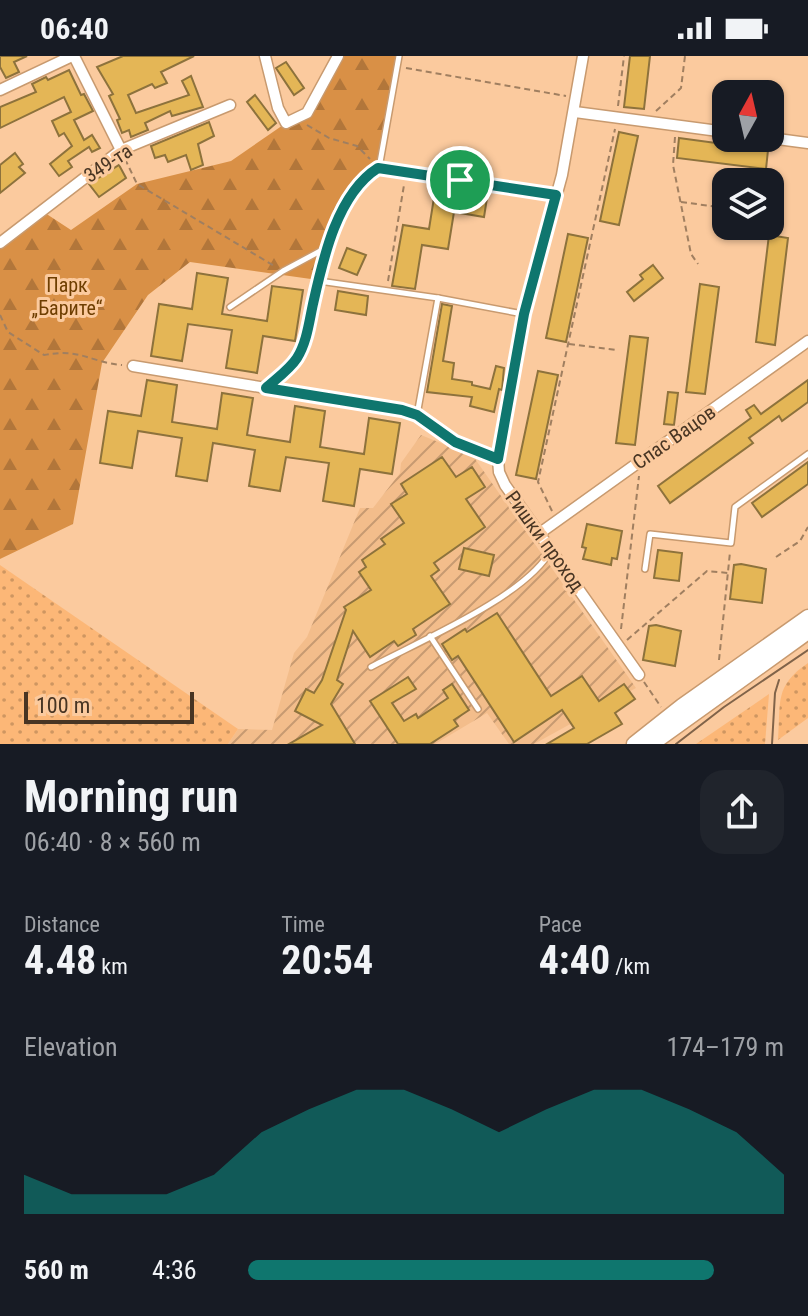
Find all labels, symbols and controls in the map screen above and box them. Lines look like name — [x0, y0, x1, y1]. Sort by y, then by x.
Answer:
text: 06:40 — [40, 11, 109, 46]
north arrow — [712, 80, 784, 152]
map controls — [712, 80, 784, 240]
street label: 349-та — [79, 139, 137, 187]
pin — [426, 146, 494, 214]
icon: arrive — [438, 158, 482, 202]
button: layers — [712, 168, 784, 240]
park label: Парк „Барите“ — [32, 273, 103, 320]
street label: Спас Вацов — [628, 400, 720, 474]
street label: Ришки проход — [501, 486, 590, 596]
scale bar — [24, 688, 194, 724]
text: 100 m — [36, 693, 90, 718]
button: share — [700, 770, 784, 854]
text: Morning run — [24, 771, 238, 823]
text: 06:40 · 8 × 560 m — [24, 827, 201, 857]
text: Distance — [24, 912, 100, 937]
text: Time — [281, 912, 325, 937]
text: Pace — [539, 912, 582, 937]
text: 4.48 — [24, 937, 96, 984]
text: 20:54 — [281, 937, 373, 984]
text: 4:40 — [539, 937, 610, 984]
text: km — [96, 954, 128, 979]
text: /km — [610, 954, 650, 979]
text: Elevation — [24, 1032, 118, 1062]
text: 174–179 m — [667, 1032, 784, 1062]
text: 560 m — [24, 1255, 89, 1285]
text: 4:36 — [152, 1255, 197, 1285]

